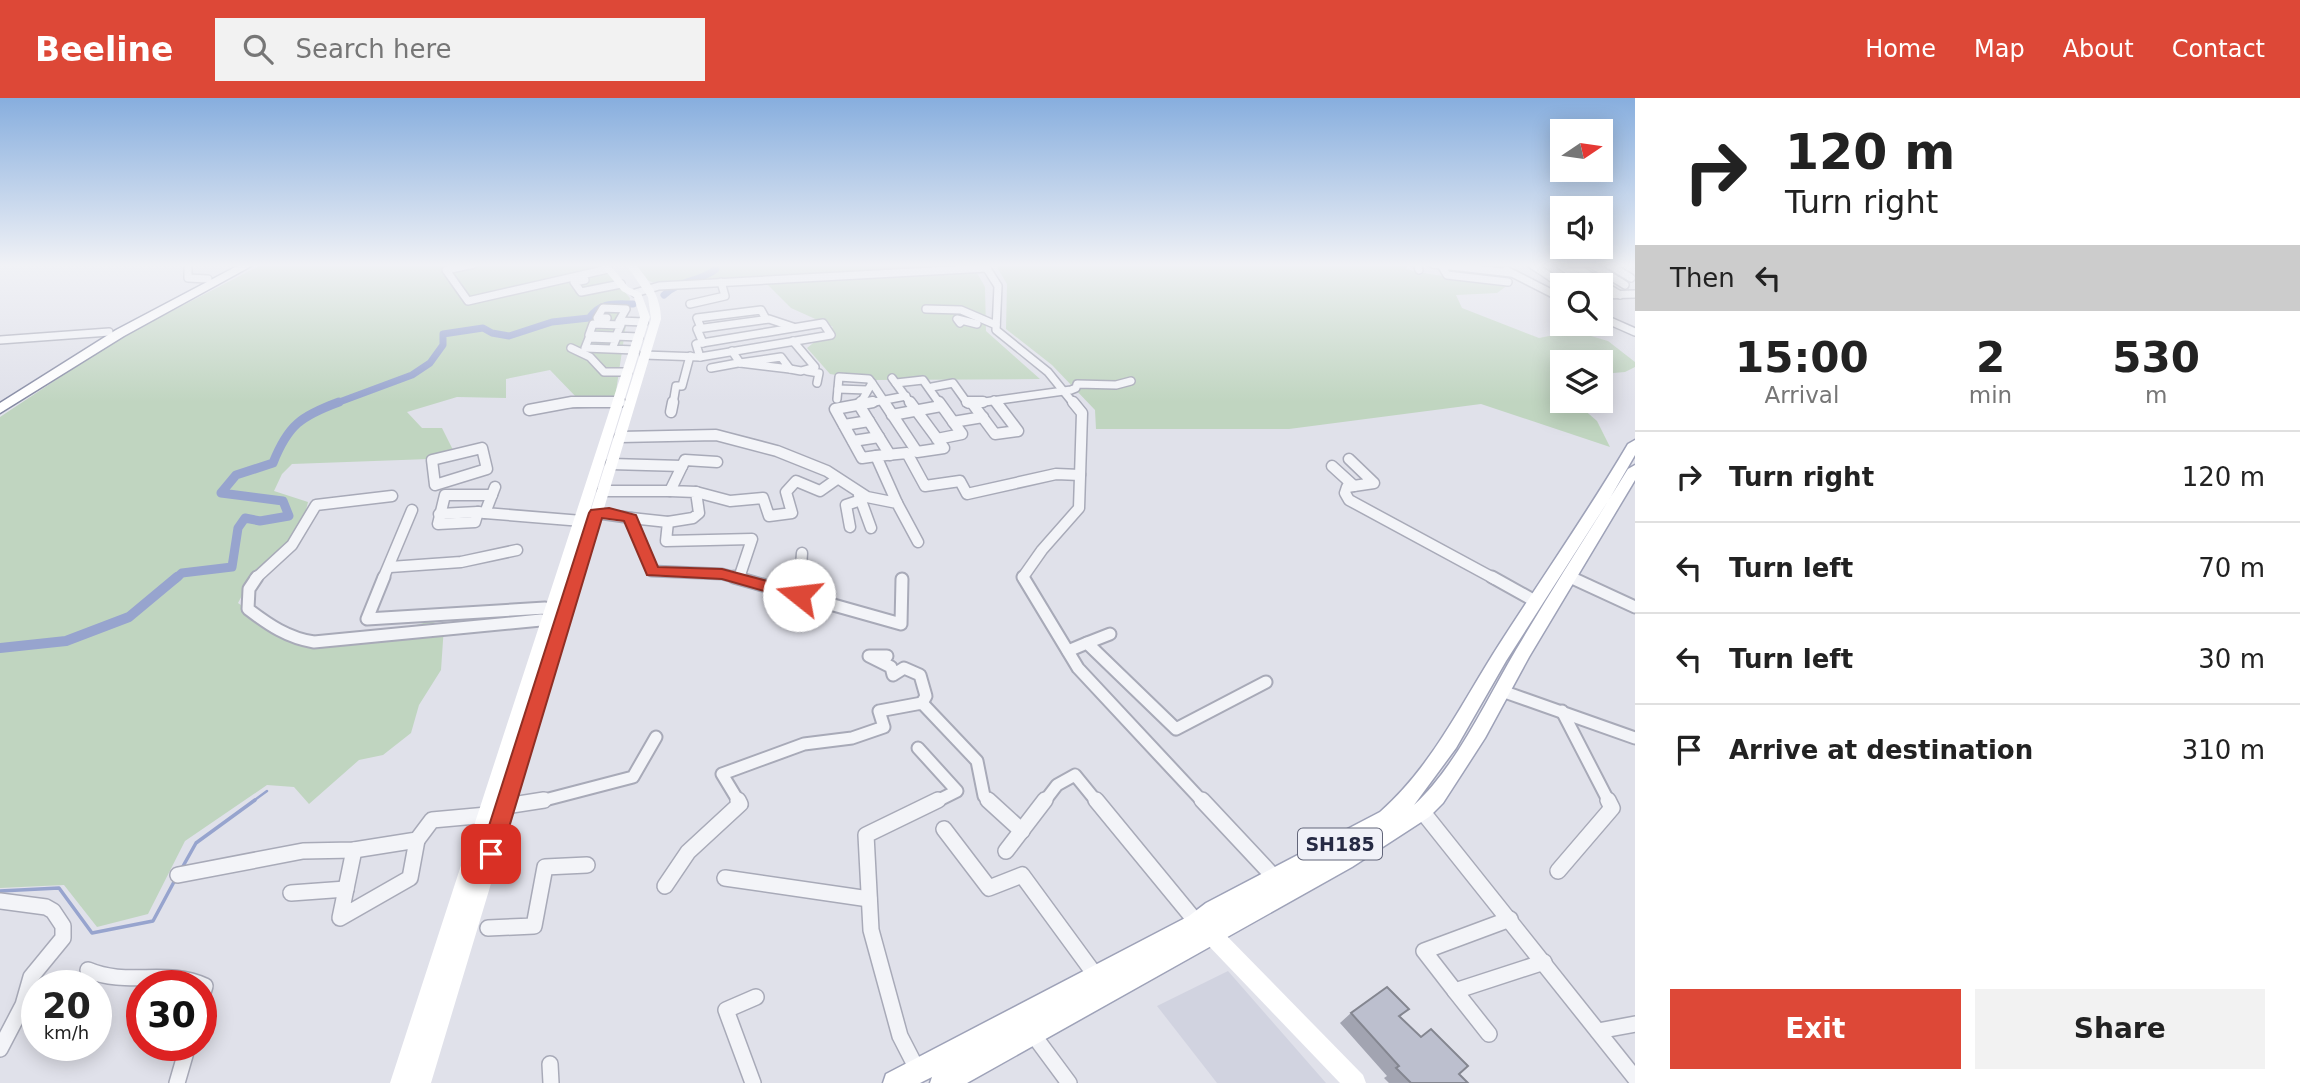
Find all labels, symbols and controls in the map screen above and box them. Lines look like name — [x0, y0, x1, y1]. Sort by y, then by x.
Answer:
search box — [215, 18, 705, 81]
text: Beeline — [35, 30, 173, 69]
icon: search — [239, 30, 277, 68]
text: Search here — [295, 34, 452, 64]
text: Home — [1865, 35, 1936, 63]
text: Map — [1974, 35, 2025, 63]
text: About — [2063, 35, 2134, 63]
text: Contact — [2172, 35, 2265, 63]
north arrow — [1550, 119, 1614, 182]
map controls — [1550, 119, 1613, 413]
text: 120 m — [1785, 124, 1955, 181]
icon: right — [1670, 126, 1761, 217]
text: Turn right — [1785, 183, 1938, 221]
button: sound — [1550, 196, 1613, 259]
icon: left — [1749, 259, 1787, 297]
text: Then — [1670, 263, 1735, 293]
button: search — [1550, 273, 1613, 336]
text: 15:00 — [1735, 333, 1869, 382]
text: 2 — [1976, 333, 2005, 382]
text: 530 — [2112, 333, 2200, 382]
button: layers — [1550, 350, 1613, 413]
text: Arrival — [1765, 382, 1839, 408]
text: min — [1969, 382, 2012, 408]
text: m — [2145, 382, 2167, 408]
icon: right — [1670, 458, 1708, 496]
text: Turn right — [1729, 462, 1874, 492]
text: 120 m — [2182, 462, 2265, 492]
icon: left — [1670, 549, 1708, 587]
text: Turn left — [1729, 553, 1853, 583]
text: 70 m — [2198, 553, 2265, 583]
position arrow — [762, 558, 836, 632]
icon: left — [1670, 640, 1708, 678]
text: Turn left — [1729, 644, 1853, 674]
text: 30 m — [2198, 644, 2265, 674]
icon: arrive — [1670, 731, 1708, 769]
text: Arrive at destination — [1729, 735, 2033, 765]
text: 310 m — [2182, 735, 2265, 765]
pin — [461, 824, 521, 884]
road number: SH185 — [1298, 828, 1382, 860]
icon: arrive — [472, 835, 510, 873]
speed limit sign: 30 — [126, 970, 217, 1061]
text: 20 — [42, 986, 91, 1026]
button: Exit — [1670, 989, 1961, 1069]
button: Share — [1975, 989, 2265, 1069]
text: km/h — [44, 1022, 89, 1043]

